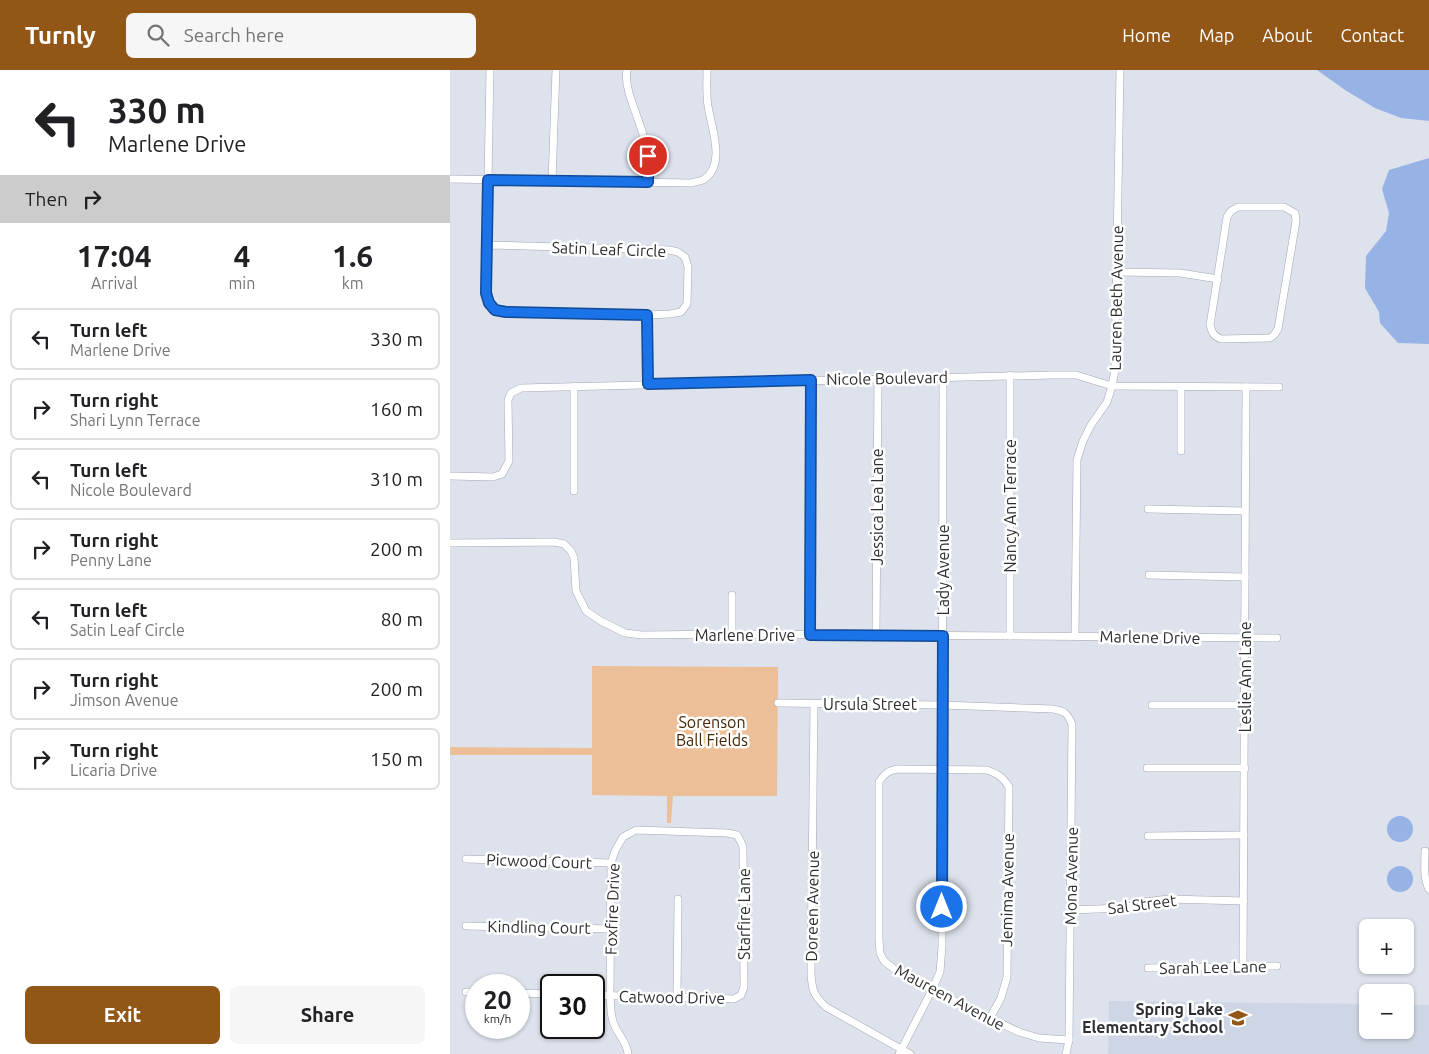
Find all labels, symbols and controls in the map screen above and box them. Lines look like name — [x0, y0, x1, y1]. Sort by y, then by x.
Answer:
search box — [126, 13, 476, 58]
icon: search — [144, 21, 172, 49]
text: Turnly — [25, 22, 96, 49]
text: Search here — [184, 24, 284, 46]
text: Home — [1122, 25, 1171, 45]
text: Map — [1199, 25, 1234, 45]
text: About — [1262, 25, 1312, 45]
text: Contact — [1340, 25, 1404, 45]
icon: left — [25, 90, 90, 155]
text: 330 m — [108, 90, 206, 130]
text: Marlene Drive — [108, 131, 246, 156]
pin — [627, 135, 669, 177]
icon: arrive — [634, 142, 662, 170]
icon: right — [78, 185, 106, 213]
text: Then — [25, 188, 68, 210]
street label: Lauren Beth Avenue — [1106, 225, 1126, 371]
street label: Satin Leaf Circle — [551, 238, 667, 260]
text: 17:04 — [77, 239, 152, 273]
text: 4 — [233, 239, 250, 273]
text: 1.6 — [332, 239, 373, 273]
text: Arrival — [91, 274, 138, 292]
text: min — [228, 274, 255, 292]
text: km — [342, 274, 364, 292]
text: Turn left — [70, 319, 148, 341]
icon: left — [27, 325, 55, 353]
text: 330 m — [370, 328, 423, 350]
text: Marlene Drive — [70, 341, 171, 359]
street label: Nicole Boulevard — [826, 368, 948, 388]
text: Turn right — [70, 389, 158, 411]
icon: right — [27, 395, 55, 423]
text: 160 m — [370, 398, 423, 420]
text: Shari Lynn Terrace — [70, 411, 200, 429]
street label: Nancy Ann Terrace — [1001, 439, 1019, 573]
street label: Jessica Lea Lane — [868, 449, 886, 565]
text: Turn left — [70, 459, 148, 481]
icon: left — [27, 465, 55, 493]
text: 310 m — [370, 468, 423, 490]
text: Nicole Boulevard — [70, 481, 192, 499]
street label: Lady Avenue — [934, 524, 952, 616]
text: Turn right — [70, 529, 158, 551]
icon: right — [27, 535, 55, 563]
text: 200 m — [370, 538, 423, 560]
text: Penny Lane — [70, 551, 152, 569]
text: Turn left — [70, 599, 148, 621]
icon: left — [27, 605, 55, 633]
text: 80 m — [381, 608, 423, 630]
text: Satin Leaf Circle — [70, 621, 185, 639]
street label: Leslie Ann Lane — [1236, 621, 1254, 733]
street label: Marlene Drive — [695, 626, 795, 644]
street label: Marlene Drive — [1100, 627, 1200, 647]
text: Turn right — [70, 669, 158, 691]
icon: right — [27, 675, 55, 703]
text: 200 m — [370, 678, 423, 700]
text: Jimson Avenue — [70, 691, 179, 709]
street label: Ursula Street — [823, 695, 918, 713]
park label: Sorenson Ball Fields — [676, 713, 748, 749]
text: Turn right — [70, 739, 158, 761]
icon: right — [27, 745, 55, 773]
text: 150 m — [370, 748, 423, 770]
text: Licaria Drive — [70, 761, 157, 779]
street label: Mona Avenue — [1061, 827, 1081, 925]
street label: Jemima Avenue — [997, 833, 1017, 947]
street label: Picwood Court — [486, 850, 593, 872]
street label: Doreen Avenue — [802, 850, 822, 962]
street label: Foxfire Drive — [601, 863, 623, 955]
street label: Starfire Lane — [735, 868, 753, 960]
position arrow — [915, 880, 967, 932]
street label: Sal Street — [1107, 891, 1178, 917]
street label: Kindling Court — [487, 917, 591, 937]
map controls — [1359, 919, 1414, 1039]
button: + — [1359, 919, 1414, 974]
street label: Sarah Lee Lane — [1159, 957, 1267, 977]
street label: Maureen Avenue — [892, 960, 1008, 1034]
speed limit sign: 30 — [540, 974, 605, 1039]
button: − — [1359, 984, 1414, 1039]
button: Exit — [25, 986, 220, 1044]
button: Share — [230, 986, 425, 1044]
text: 20 — [483, 986, 512, 1014]
street label: Catwood Drive — [619, 987, 725, 1007]
place label: Spring Lake Elementary School — [1082, 1000, 1223, 1036]
school or university icon: Spring Lake Elementary School — [1227, 1007, 1249, 1029]
text: km/h — [484, 1012, 511, 1025]

